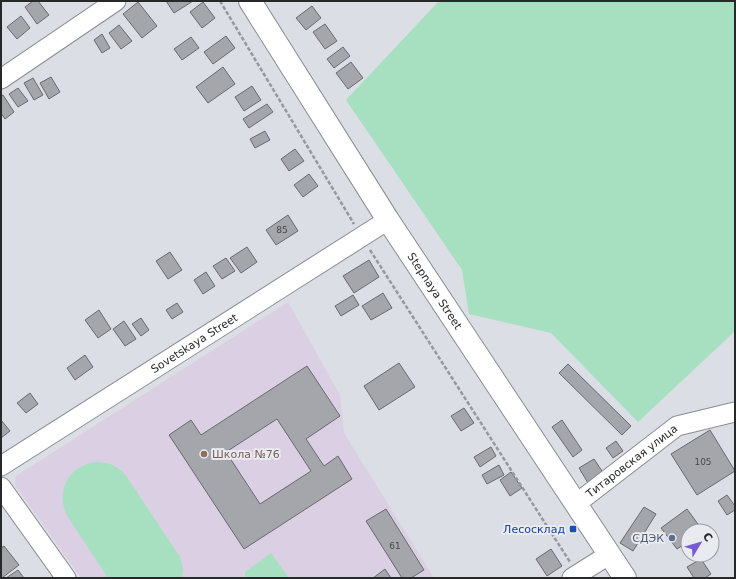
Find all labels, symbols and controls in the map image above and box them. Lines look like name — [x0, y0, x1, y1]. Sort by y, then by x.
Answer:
house number: 85 — [276, 225, 288, 235]
street label: Stepnaya Street — [405, 250, 465, 332]
street label: Sovetskaya Street — [148, 310, 241, 376]
street label: Титаровская улица — [583, 422, 680, 501]
place label: Школа №76 — [212, 448, 280, 461]
marker: Школа №76 — [199, 449, 209, 459]
house number: 105 — [694, 457, 712, 467]
place label: Лесосклад — [503, 523, 565, 536]
north arrow — [680, 523, 720, 563]
marker: Лесосклад — [568, 524, 578, 534]
text: С — [700, 530, 715, 544]
place label: СДЭК — [632, 532, 664, 545]
marker: СДЭК — [667, 533, 677, 543]
house number: 61 — [389, 541, 401, 551]

